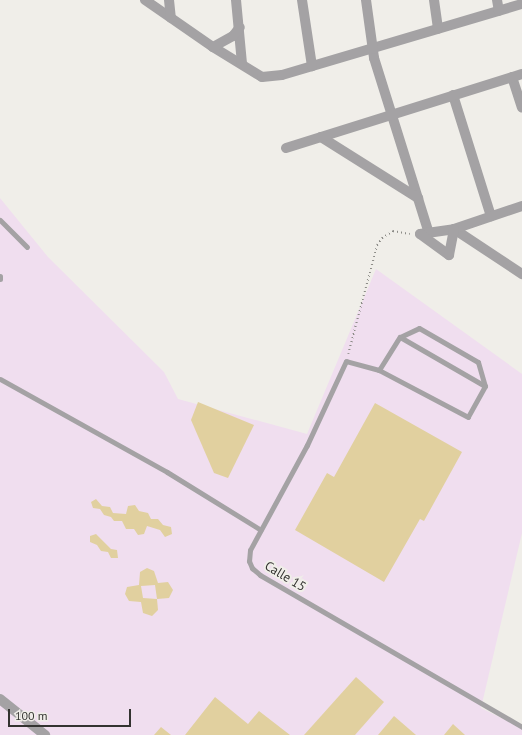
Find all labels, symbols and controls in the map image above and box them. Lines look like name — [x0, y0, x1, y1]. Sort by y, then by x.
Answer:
street label: Calle 15 — [261, 559, 309, 595]
scale bar — [10, 701, 133, 727]
text: 100 m — [15, 708, 48, 723]

